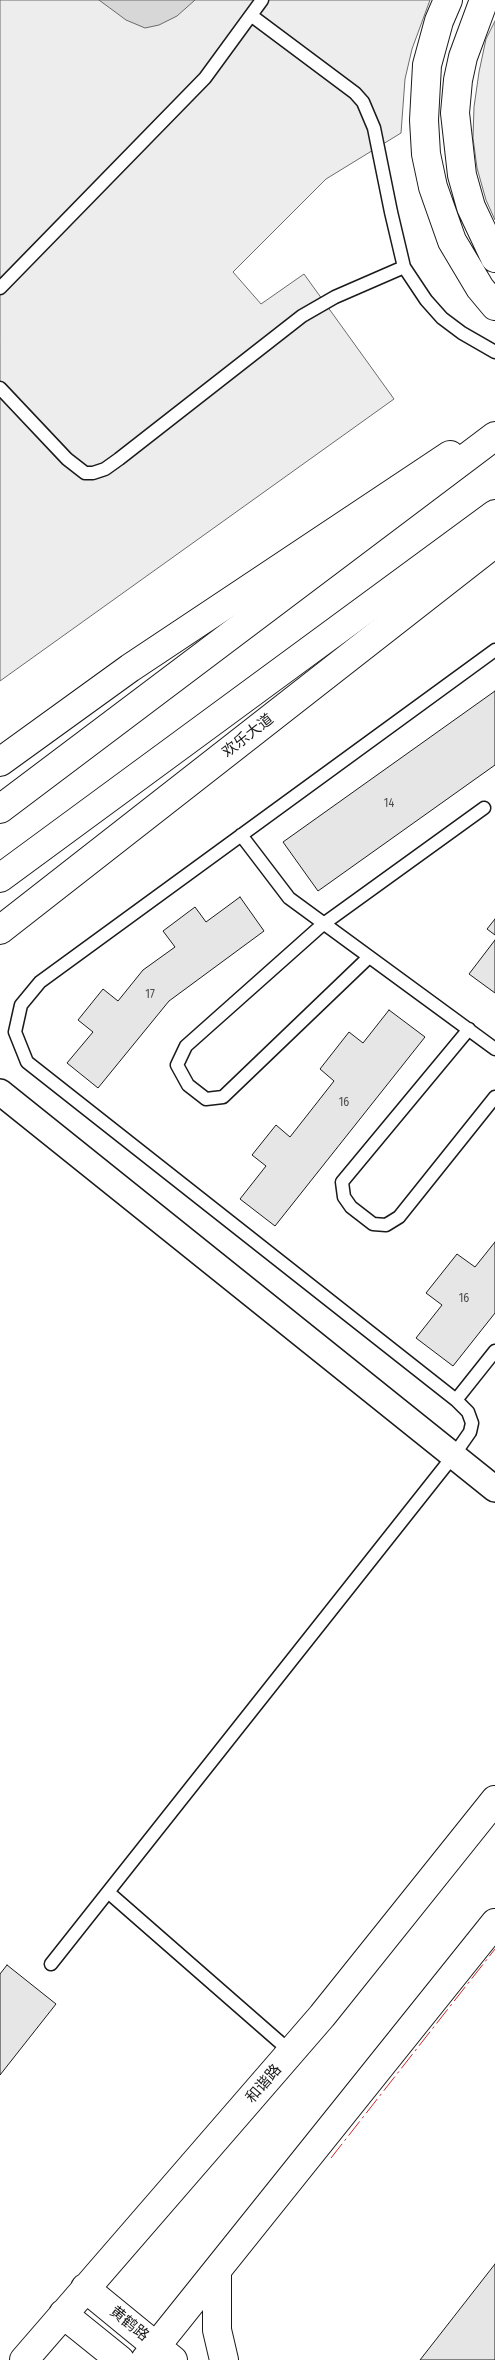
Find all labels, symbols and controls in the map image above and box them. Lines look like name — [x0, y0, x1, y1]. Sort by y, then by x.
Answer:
street label: 欢乐大道 — [219, 710, 277, 762]
house number: 14 — [384, 797, 394, 811]
house number: 17 — [145, 988, 155, 1002]
house number: 16 — [339, 1096, 349, 1110]
house number: 16 — [459, 1292, 469, 1306]
street label: 和谐路 — [242, 2061, 286, 2107]
street label: 黄鹤路 — [106, 2303, 152, 2345]

